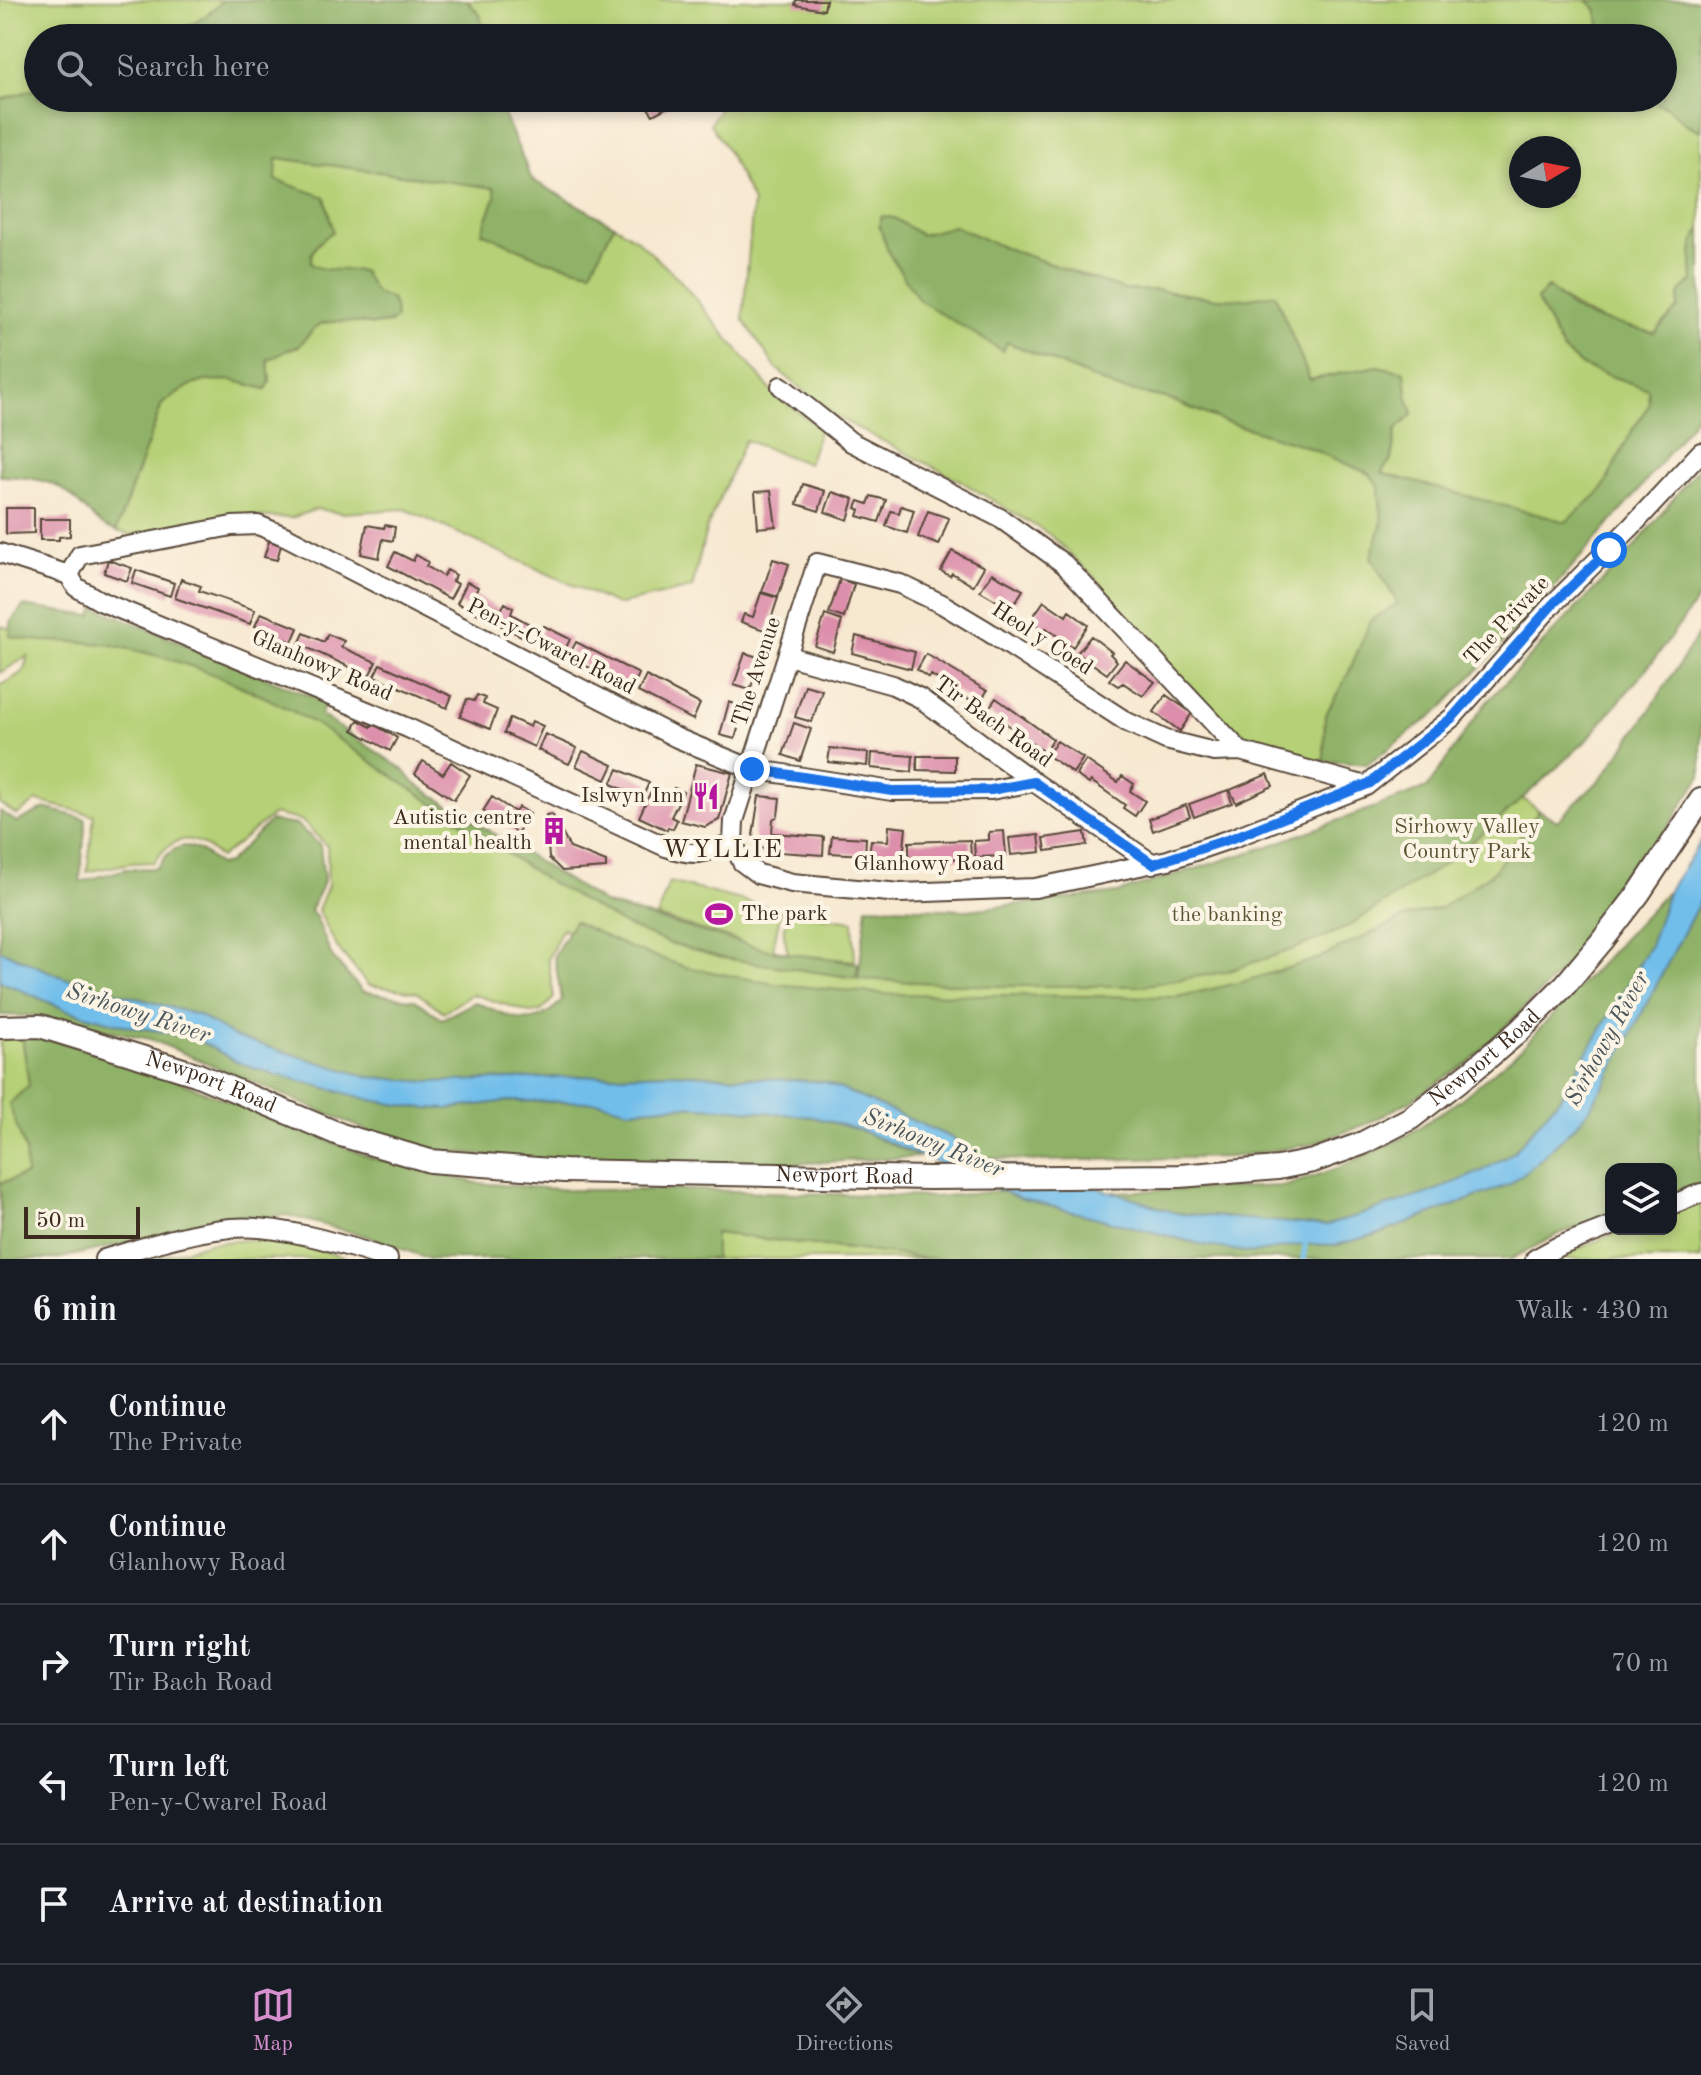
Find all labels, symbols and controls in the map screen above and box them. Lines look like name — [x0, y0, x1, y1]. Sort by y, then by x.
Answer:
search box — [24, 24, 1677, 112]
icon: search — [52, 46, 96, 90]
text: Search here — [116, 53, 270, 83]
north arrow — [1509, 136, 1581, 208]
route start — [1591, 532, 1627, 568]
street label: The Private — [1460, 572, 1554, 670]
street label: Pen-y-Cwarel Road — [463, 595, 639, 699]
street label: Heol y Coed — [988, 598, 1096, 680]
street label: The Avenue — [729, 614, 785, 730]
street label: Glanhowy Road — [248, 626, 396, 706]
street label: Tir Bach Road — [930, 672, 1056, 772]
route end — [734, 751, 770, 787]
restaurant icon: Islwyn Inn — [691, 781, 721, 811]
place label: Islwyn Inn — [581, 785, 684, 807]
place label: Autistic centre mental health — [392, 807, 532, 854]
building icon: Autistic centre mental health — [539, 816, 569, 846]
park label: Sirhowy Valley Country Park — [1394, 816, 1540, 863]
district label: WYLLIE — [662, 837, 784, 863]
street label: Glanhowy Road — [854, 853, 1004, 875]
sports icon: The park — [704, 899, 734, 929]
place label: The park — [741, 903, 828, 925]
park label: the banking — [1171, 904, 1283, 926]
water label: Sirhowy River — [1561, 967, 1655, 1110]
water label: Sirhowy River — [63, 979, 213, 1049]
street label: Newport Road — [1425, 1005, 1545, 1111]
street label: Newport Road — [143, 1048, 280, 1117]
water label: Sirhowy River — [859, 1105, 1007, 1183]
map controls — [1605, 1163, 1677, 1235]
button: layers — [1605, 1163, 1677, 1235]
street label: Newport Road — [775, 1164, 914, 1189]
scale bar — [24, 1203, 140, 1239]
text: 50 m — [36, 1210, 85, 1232]
text: 6 min — [32, 1294, 117, 1328]
text: Walk · 430 m — [1515, 1298, 1669, 1324]
text: Continue — [108, 1393, 227, 1423]
icon: ahead — [32, 1402, 76, 1446]
text: 120 m — [1596, 1411, 1669, 1437]
text: The Private — [108, 1430, 242, 1456]
text: Continue — [108, 1513, 227, 1543]
icon: ahead — [32, 1522, 76, 1566]
text: 120 m — [1596, 1531, 1669, 1557]
text: Glanhowy Road — [108, 1550, 286, 1576]
text: Turn right — [108, 1633, 250, 1663]
icon: right — [32, 1642, 76, 1686]
text: 70 m — [1611, 1651, 1669, 1677]
text: Tir Bach Road — [108, 1670, 273, 1696]
text: Turn left — [108, 1753, 229, 1783]
icon: left — [32, 1762, 76, 1806]
text: 120 m — [1596, 1771, 1669, 1797]
text: Pen-y-Cwarel Road — [108, 1790, 328, 1816]
icon: arrive — [32, 1882, 76, 1926]
text: Arrive at destination — [108, 1889, 383, 1919]
tab: Map — [251, 1983, 295, 2058]
tab: Directions — [796, 1983, 893, 2058]
tab: Saved — [1394, 1983, 1450, 2058]

